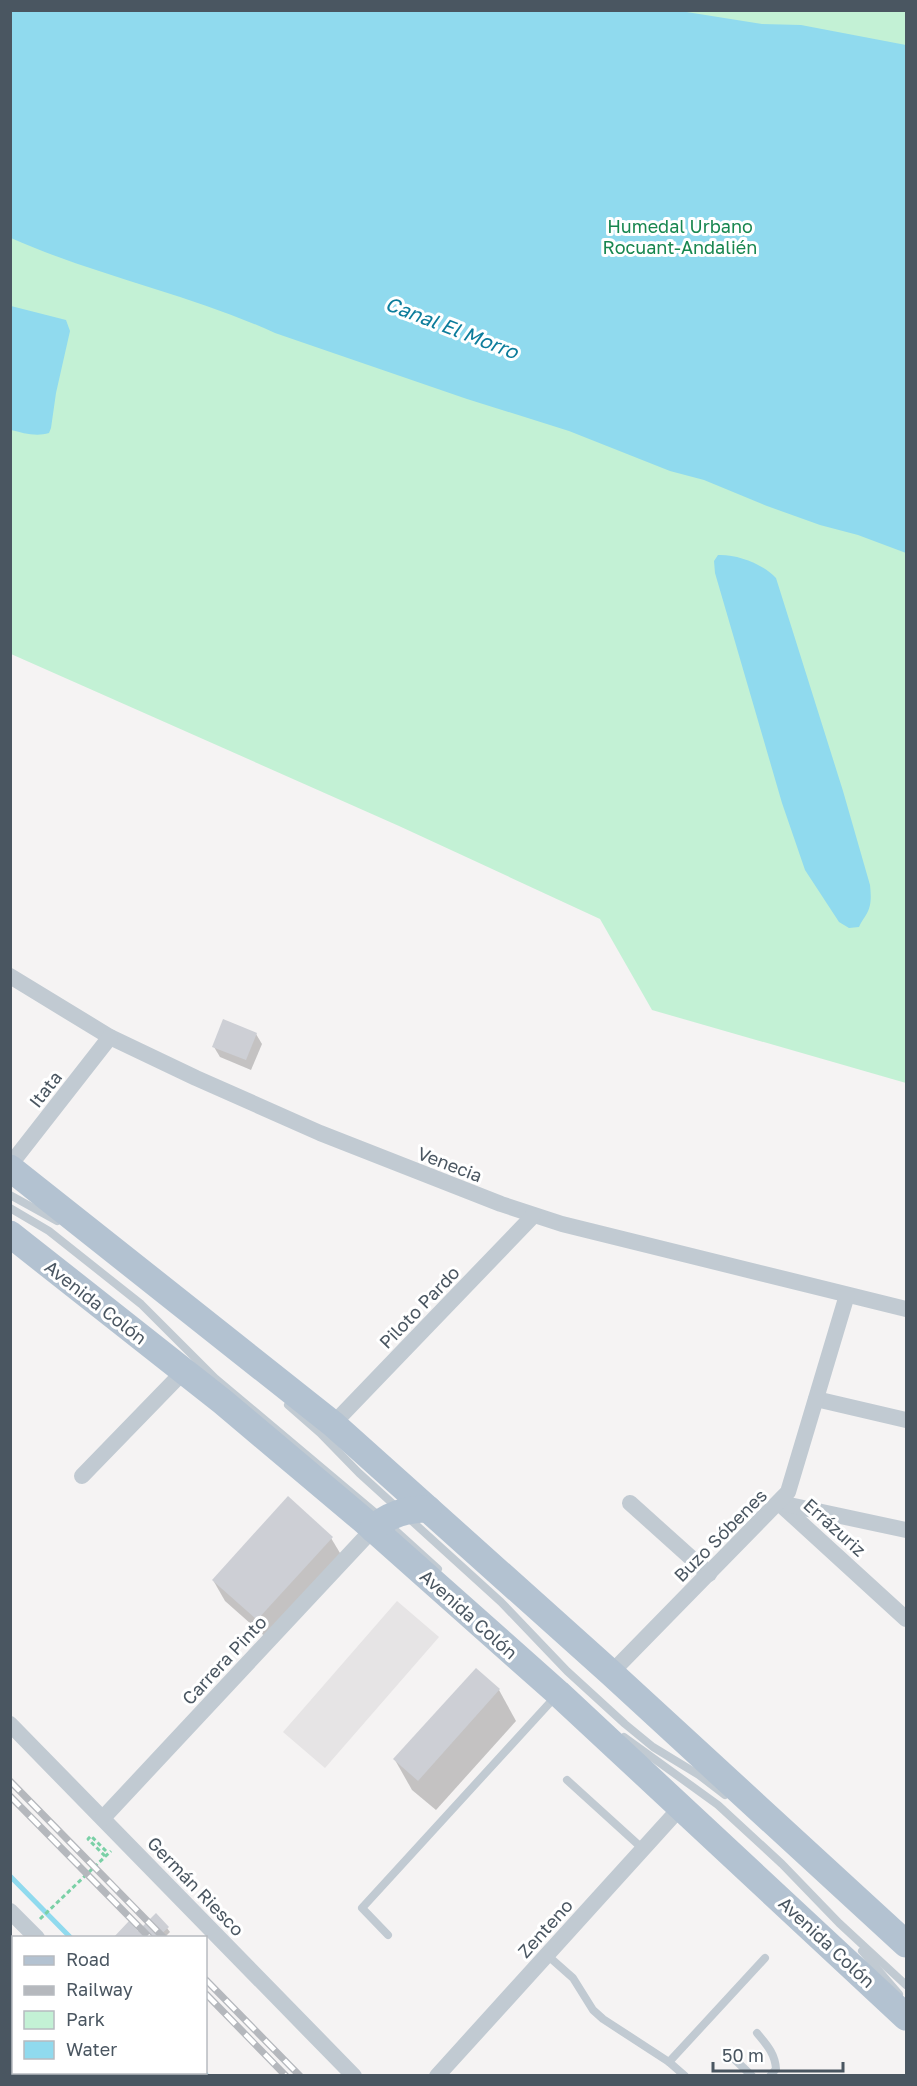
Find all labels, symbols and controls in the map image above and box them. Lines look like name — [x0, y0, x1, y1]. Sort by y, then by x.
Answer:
park label: Humedal Urbano Rocuant-Andalién — [603, 215, 757, 258]
water label: Canal El Morro — [382, 291, 523, 364]
street label: Itata — [24, 1066, 66, 1112]
street label: Venecia — [414, 1142, 486, 1186]
street label: Avenida Colón — [41, 1255, 151, 1349]
street label: Piloto Pardo — [374, 1261, 464, 1353]
street label: Buzo Sóbenes — [669, 1484, 771, 1586]
street label: Errázuriz — [799, 1493, 871, 1561]
street label: Avenida Colón — [416, 1565, 522, 1663]
street label: Carrera Pinto — [177, 1611, 271, 1709]
street label: Germán Riesco — [143, 1832, 249, 1940]
street label: Avenida Colón — [774, 1892, 880, 1992]
street label: Zenteno — [513, 1894, 577, 1962]
legend — [12, 1936, 207, 2074]
text: Road — [66, 1948, 110, 1970]
text: Railway — [66, 1978, 133, 2000]
text: Park — [66, 2008, 105, 2030]
scale bar — [713, 2035, 844, 2073]
text: Water — [66, 2038, 117, 2060]
text: 50 m — [722, 2044, 764, 2066]

